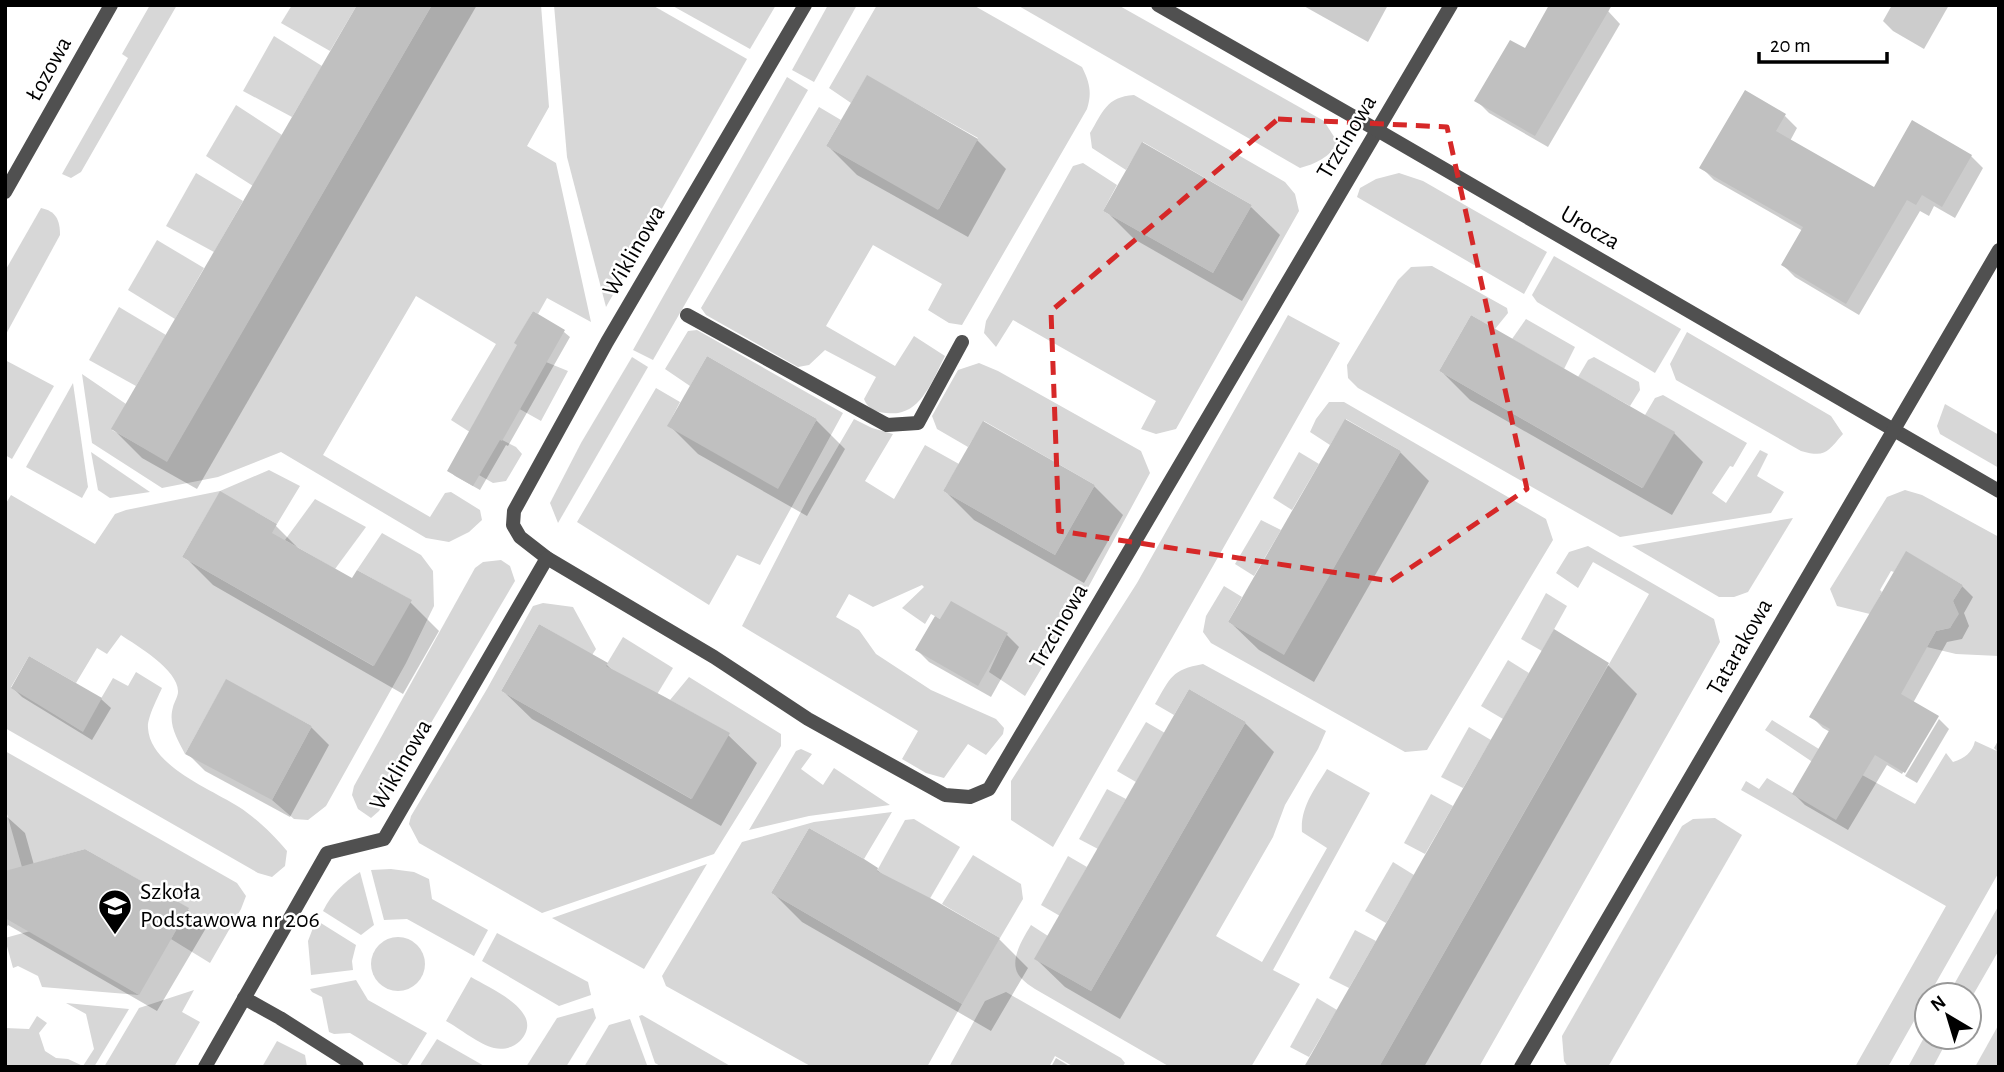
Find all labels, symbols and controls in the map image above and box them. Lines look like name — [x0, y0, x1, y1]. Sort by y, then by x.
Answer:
scale bar — [1759, 21, 1887, 65]
street label: Łozowa — [22, 33, 76, 105]
text: 20 m — [1770, 35, 1811, 56]
street label: Trzcinowa — [1313, 91, 1381, 183]
street label: Wiklinowa — [598, 201, 670, 301]
street label: Urocza — [1556, 202, 1624, 254]
street label: Trzcinowa — [1025, 580, 1093, 672]
street label: Tatarakowa — [1703, 595, 1777, 699]
street label: Wiklinowa — [365, 715, 437, 815]
place label: Szkoła Podstawowa nr 206 — [140, 880, 320, 932]
school or university icon: Szkoła Podstawowa nr 206 — [96, 887, 134, 936]
north arrow — [1913, 981, 1983, 1051]
text: N — [1927, 992, 1950, 1015]

